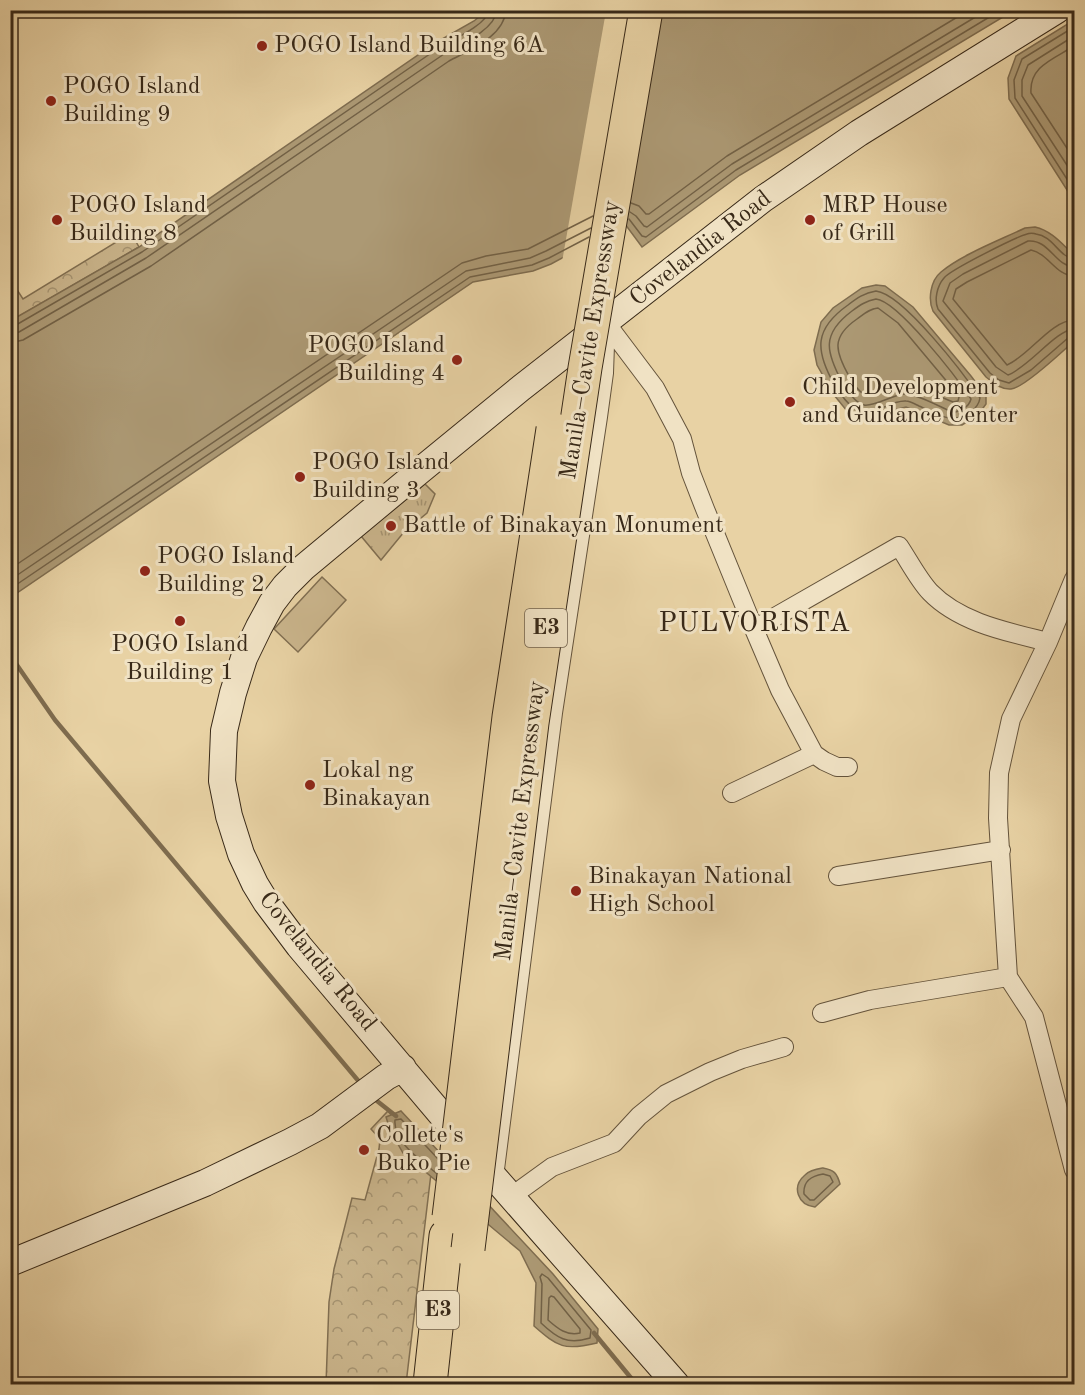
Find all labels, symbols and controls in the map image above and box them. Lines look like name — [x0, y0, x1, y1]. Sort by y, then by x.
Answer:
place label: POGO Island Building 6A — [274, 34, 545, 58]
marker: POGO Island Building 6A — [255, 39, 269, 53]
place label: POGO Island Building 9 — [63, 75, 201, 127]
marker: POGO Island Building 9 — [44, 94, 58, 108]
street label: Covelandia Road — [626, 187, 776, 311]
place label: POGO Island Building 8 — [69, 194, 207, 246]
place label: MRP House of Grill — [822, 194, 947, 246]
street label: Manila–Cavite Expressway — [557, 198, 625, 481]
marker: POGO Island Building 8 — [50, 213, 64, 227]
marker: MRP House of Grill — [803, 213, 817, 227]
place label: POGO Island Building 4 — [307, 334, 445, 386]
marker: POGO Island Building 4 — [450, 353, 464, 367]
place label: Child Development and Guidance Center — [802, 376, 1018, 428]
marker: Child Development and Guidance Center — [783, 395, 797, 409]
place label: POGO Island Building 3 — [312, 451, 450, 503]
marker: POGO Island Building 3 — [293, 470, 307, 484]
place label: Battle of Binakayan Monument — [403, 514, 724, 538]
marker: Battle of Binakayan Monument — [384, 519, 398, 533]
place label: POGO Island Building 2 — [157, 545, 295, 597]
marker: POGO Island Building 2 — [138, 564, 152, 578]
road number: E3 — [525, 609, 567, 647]
district label: PULVORISTA — [659, 610, 851, 637]
marker: POGO Island Building 1 — [173, 614, 187, 628]
place label: POGO Island Building 1 — [111, 633, 249, 685]
street label: Manila–Cavite Expressway — [492, 679, 550, 963]
place label: Lokal ng Binakayan — [322, 759, 431, 811]
marker: Lokal ng Binakayan — [303, 778, 317, 792]
place label: Binakayan National High School — [588, 865, 792, 917]
marker: Binakayan National High School — [569, 884, 583, 898]
street label: Covelandia Road — [254, 888, 380, 1036]
place label: Collete's Buko Pie — [376, 1124, 470, 1176]
marker: Collete's Buko Pie — [357, 1143, 371, 1157]
road number: E3 — [417, 1291, 459, 1329]

